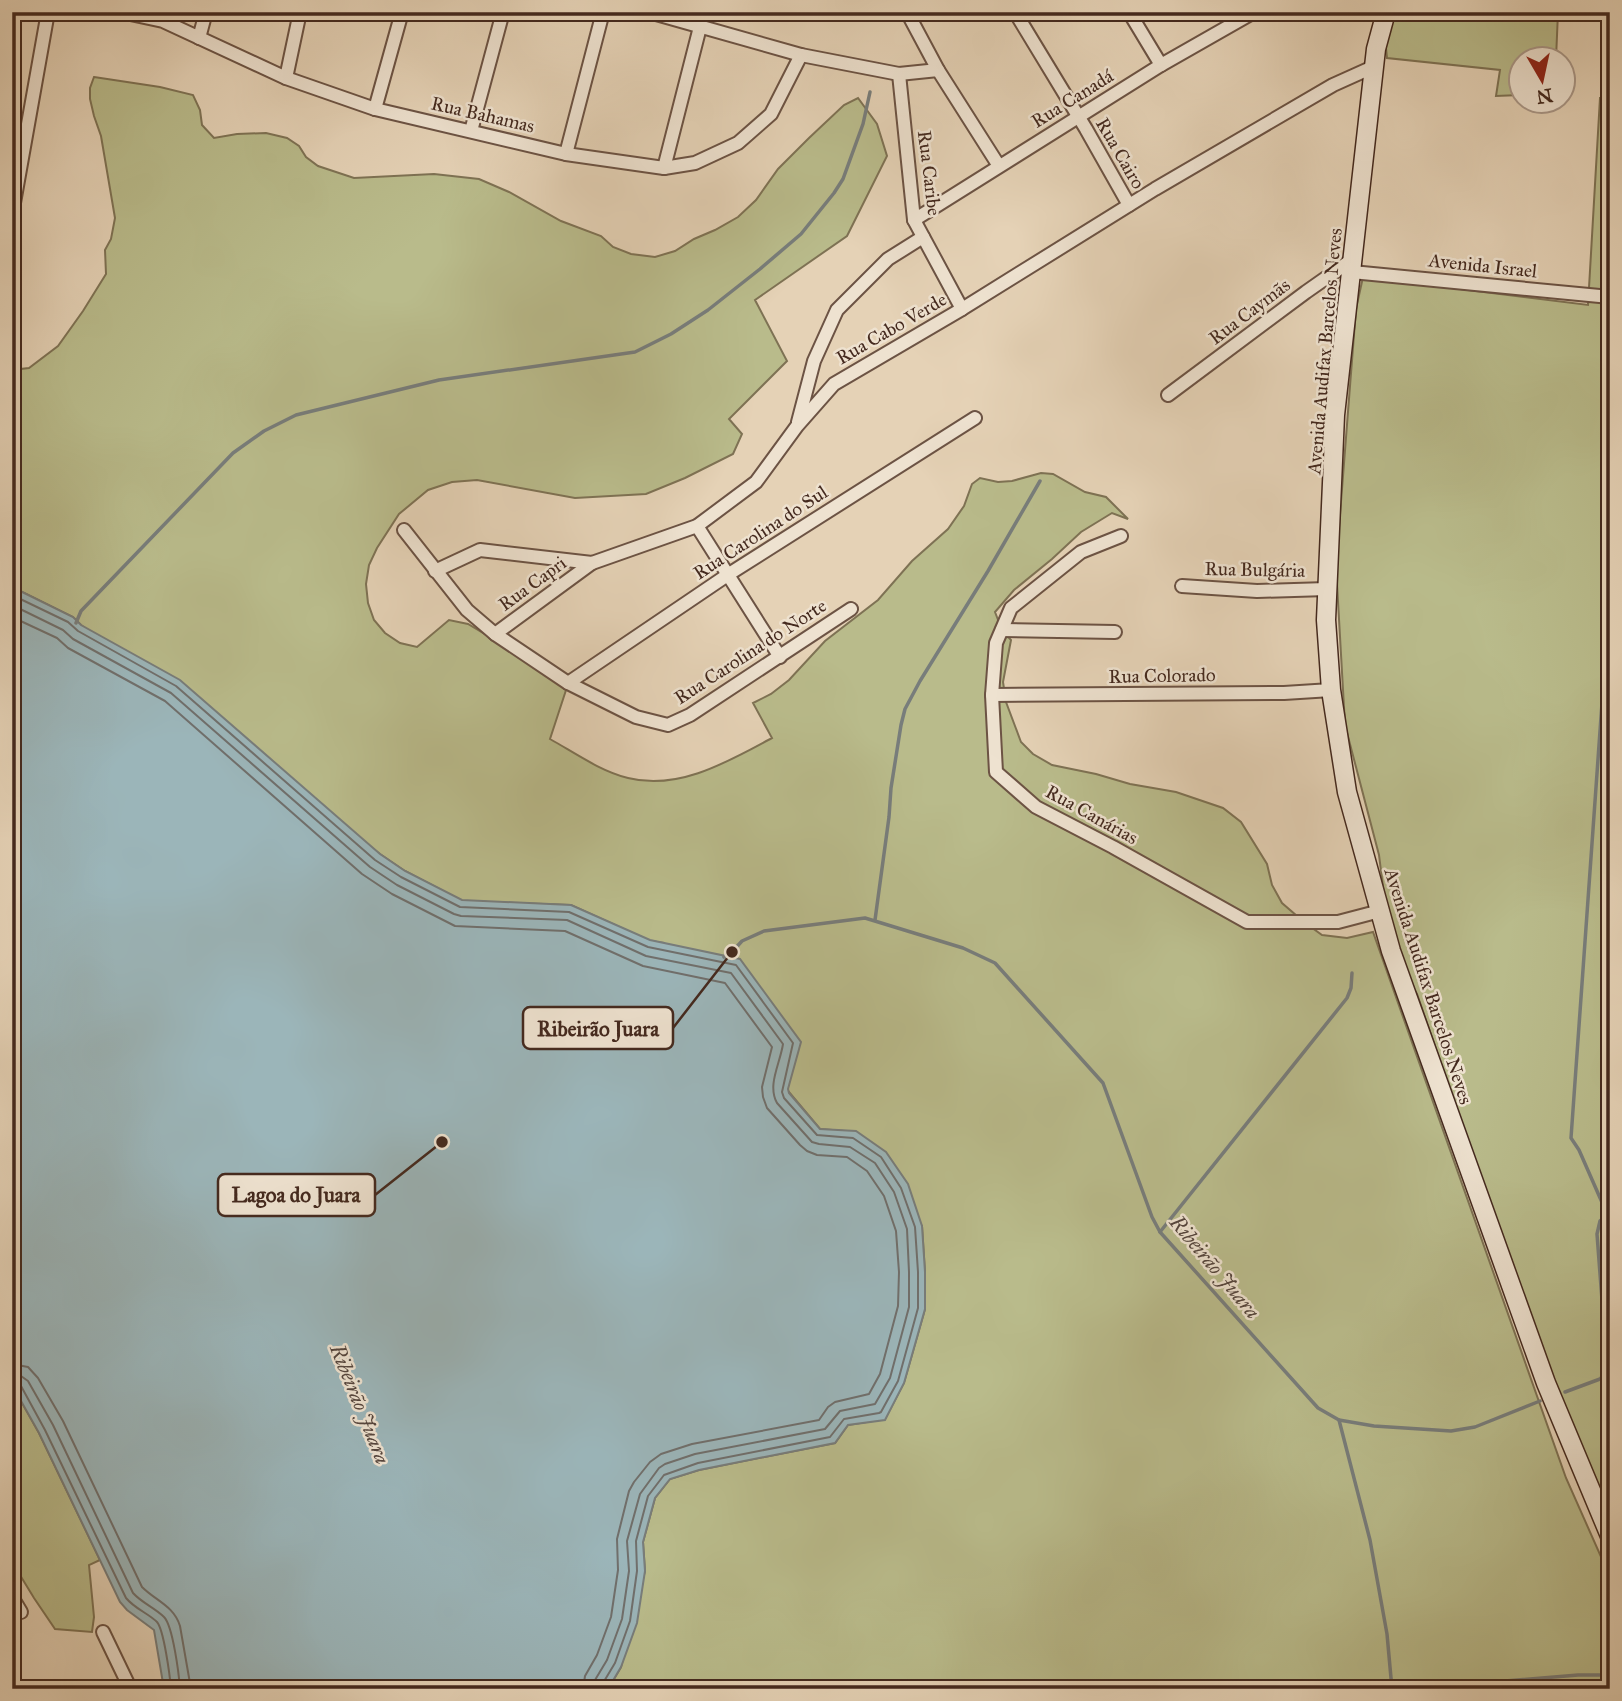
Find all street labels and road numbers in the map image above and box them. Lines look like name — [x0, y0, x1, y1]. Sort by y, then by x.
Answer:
street label: Rua Canadá — [1027, 64, 1118, 133]
street label: Rua Bahamas — [429, 91, 537, 138]
street label: Rua Cairo — [1091, 114, 1150, 193]
street label: Rua Caribe — [913, 129, 946, 217]
street label: Avenida Audifax Barcelos Neves — [1302, 227, 1347, 476]
street label: Avenida Israel — [1427, 248, 1539, 283]
street label: Rua Caymãs — [1204, 273, 1295, 349]
street label: Rua Cabo Verde — [832, 288, 951, 369]
street label: Rua Carolina do Sul — [689, 480, 832, 584]
street label: Rua Capri — [494, 551, 571, 616]
street label: Rua Bulgária — [1205, 557, 1306, 583]
street label: Rua Carolina do Norte — [670, 594, 831, 709]
street label: Rua Colorado — [1108, 663, 1216, 688]
street label: Rua Canárias — [1042, 780, 1142, 849]
street label: Avenida Audifax Barcelos Neves — [1379, 864, 1478, 1107]

